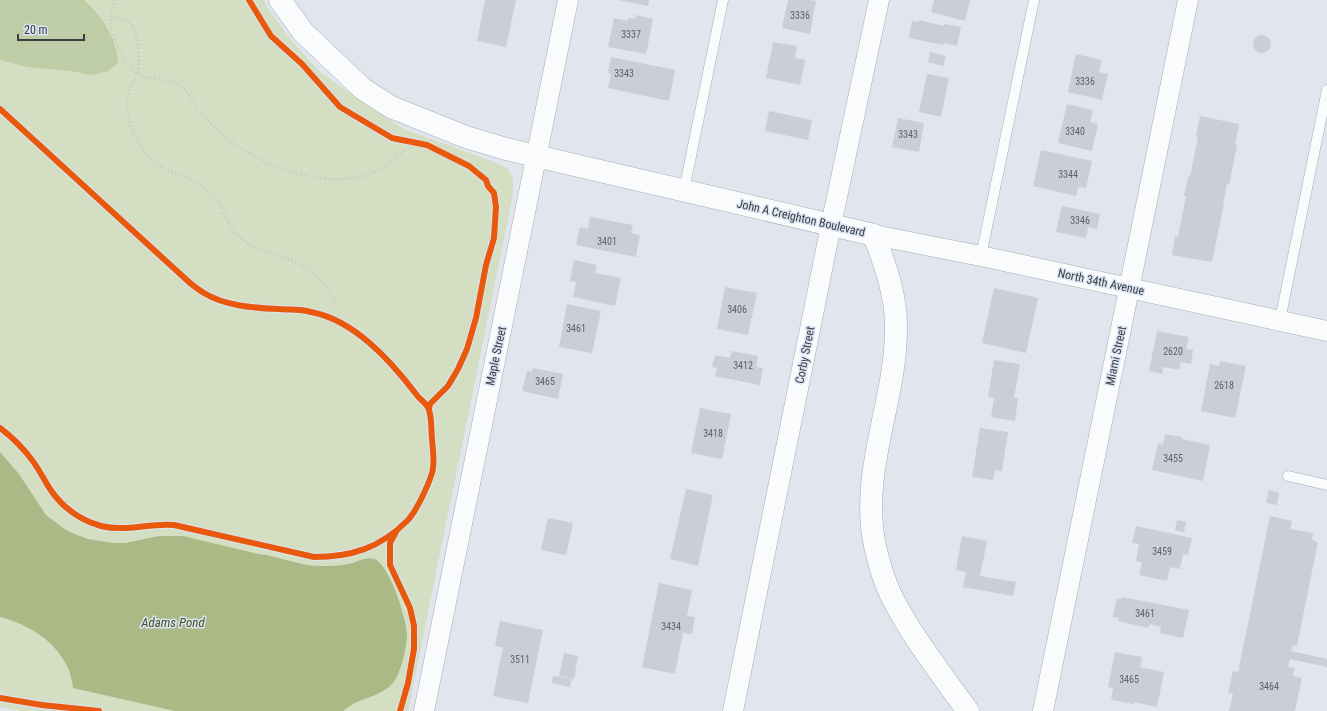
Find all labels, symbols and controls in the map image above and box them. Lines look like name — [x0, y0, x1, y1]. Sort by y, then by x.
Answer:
house number: 3336 — [790, 10, 810, 21]
scale bar — [18, 16, 84, 42]
text: 20 m — [24, 23, 48, 37]
house number: 3337 — [621, 29, 641, 40]
house number: 3343 — [614, 68, 634, 79]
house number: 3336 — [1075, 76, 1095, 87]
house number: 3340 — [1065, 126, 1085, 137]
house number: 3343 — [898, 129, 918, 140]
house number: 3344 — [1058, 169, 1078, 180]
street label: John A Creighton Boulevard — [735, 196, 867, 240]
house number: 3346 — [1070, 215, 1090, 226]
house number: 3401 — [597, 236, 617, 247]
street label: North 34th Avenue — [1056, 266, 1146, 298]
house number: 3406 — [727, 304, 747, 315]
house number: 3461 — [566, 323, 586, 334]
street label: Maple Street — [483, 325, 509, 387]
street label: Corby Street — [793, 325, 818, 385]
street label: Miami Street — [1103, 325, 1129, 387]
house number: 2620 — [1163, 346, 1183, 357]
house number: 3412 — [733, 360, 753, 371]
house number: 3465 — [535, 376, 555, 387]
house number: 2618 — [1214, 380, 1234, 391]
house number: 3418 — [703, 428, 723, 439]
house number: 3455 — [1163, 453, 1183, 464]
house number: 3459 — [1152, 546, 1172, 557]
house number: 3461 — [1135, 608, 1155, 619]
water label: Adams Pond — [140, 615, 205, 630]
house number: 3434 — [661, 621, 681, 632]
house number: 3511 — [510, 654, 530, 665]
house number: 3465 — [1119, 674, 1139, 685]
house number: 3464 — [1259, 681, 1279, 692]

